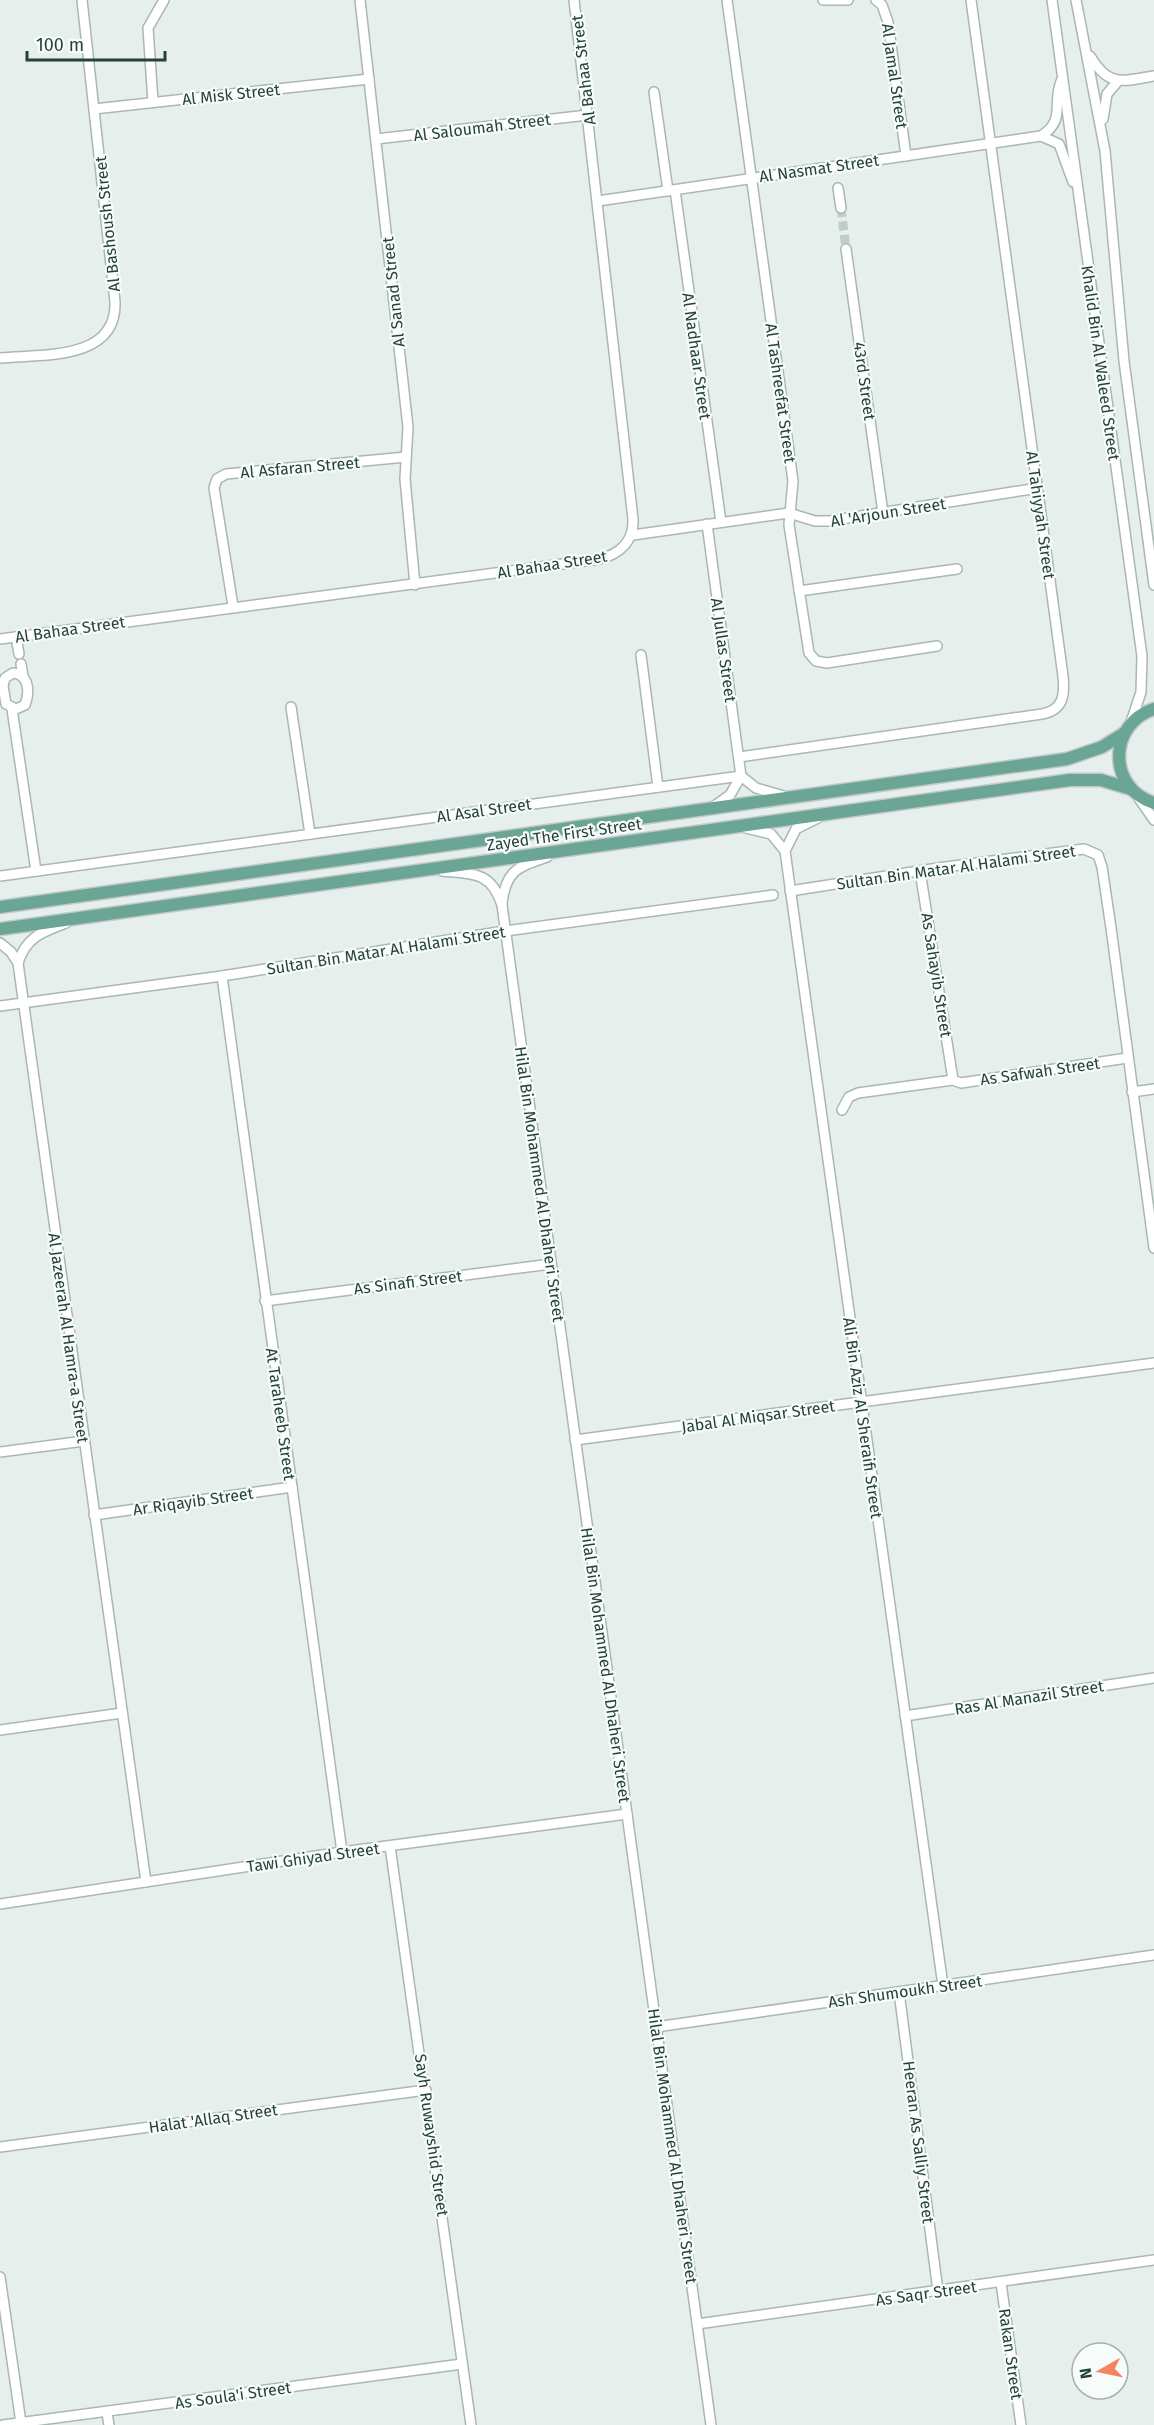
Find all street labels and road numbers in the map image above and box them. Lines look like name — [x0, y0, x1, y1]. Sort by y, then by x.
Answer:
street label: Al Bahaa Street — [567, 14, 600, 126]
street label: Al Jamal Street — [878, 22, 911, 130]
street label: Al Misk Street — [181, 80, 281, 109]
street label: Al Saloumah Street — [412, 110, 552, 145]
street label: Al Nasmat Street — [758, 151, 880, 186]
street label: Al Bashoush Street — [91, 155, 124, 293]
street label: Al Sanad Street — [378, 236, 409, 348]
street label: Khalid Bin Al Waleed Street — [1077, 264, 1124, 462]
street label: Al Nadhaar Street — [678, 291, 715, 421]
street label: Al Tashreefat Street — [761, 322, 800, 465]
street label: 43rd Street — [850, 341, 879, 422]
street label: Al Tahiyyah Street — [1022, 450, 1059, 581]
street label: Al Asfaran Street — [240, 453, 361, 482]
street label: Al 'Arjoun Street — [829, 494, 947, 531]
street label: Al Bahaa Street — [496, 546, 609, 583]
street label: Al Jullas Street — [707, 597, 740, 704]
street label: Al Bahaa Street — [14, 612, 127, 647]
street label: Al Asal Street — [435, 794, 533, 827]
street label: Zayed The First Street — [485, 814, 643, 855]
street label: Sultan Bin Matar Al Halami Street — [835, 841, 1077, 894]
street label: As Sahayib Street — [917, 912, 956, 1039]
street label: Sultan Bin Matar Al Halami Street — [265, 922, 507, 979]
street label: Hilal Bin Mohammed Al Dhaheri Street — [511, 1045, 568, 1323]
street label: As Safwah Street — [979, 1054, 1101, 1089]
street label: Al Jazeerah Al Hamra-a Street — [44, 1232, 93, 1445]
street label: As Sinafi Street — [353, 1266, 464, 1299]
street label: Ali Bin Aziz Al Sheraifi Street — [839, 1316, 886, 1520]
street label: At Taraheeb Street — [262, 1347, 299, 1482]
street label: Jabal Al Miqsar Street — [680, 1396, 836, 1437]
street label: Ar Riqayib Street — [132, 1484, 255, 1519]
street label: Hilal Bin Mohammed Al Dhaheri Street — [577, 1526, 634, 1804]
street label: Ras Al Manazil Street — [953, 1676, 1105, 1719]
street label: Tawi Ghiyad Street — [245, 1839, 381, 1876]
street label: Ash Shumoukh Street — [827, 1971, 983, 2012]
street label: Hilal Bin Mohammed Al Dhaheri Street — [644, 2007, 701, 2285]
street label: Sayh Ruwayshid Street — [411, 2053, 452, 2218]
street label: Heeran As Salliy Street — [899, 2060, 938, 2225]
street label: Halat 'Allaq Street — [147, 2100, 279, 2137]
street label: As Saqr Street — [874, 2277, 978, 2310]
street label: Rakan Street — [995, 2307, 1026, 2401]
street label: As Soula'i Street — [174, 2378, 293, 2413]

